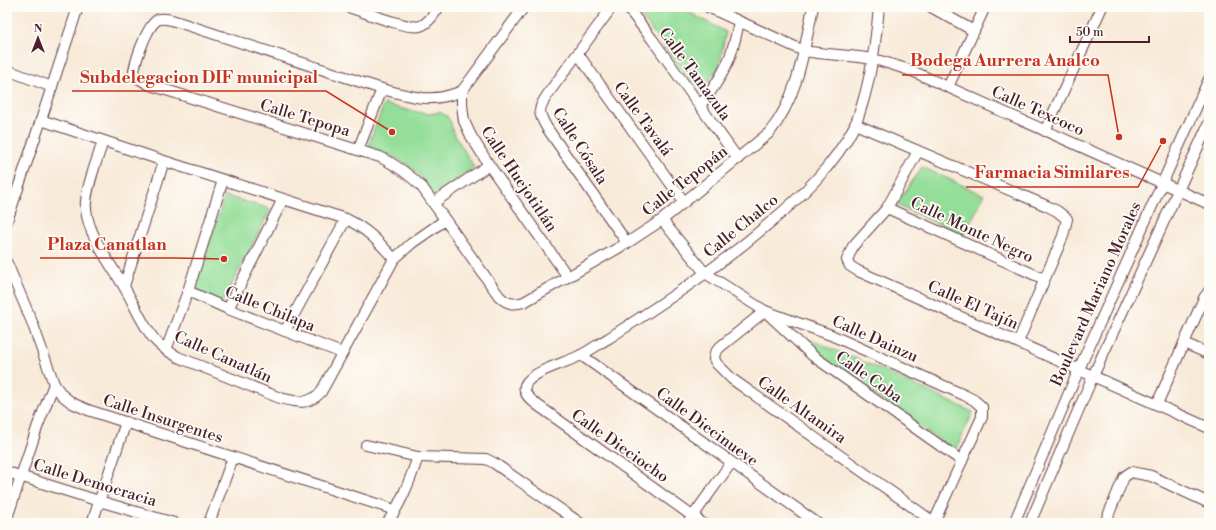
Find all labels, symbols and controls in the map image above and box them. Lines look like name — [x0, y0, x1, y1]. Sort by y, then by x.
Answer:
north arrow — [18, 18, 58, 58]
scale bar — [1070, 18, 1149, 44]
text: N — [34, 22, 43, 36]
street label: Calle Tamazula — [655, 24, 736, 125]
text: 50 m — [1076, 25, 1104, 40]
callout: Bodega Aurrera Analco — [902, 46, 1108, 75]
text: Bodega Aurrera Analco — [910, 50, 1100, 72]
callout: Subdelegacion DIF municipal — [72, 62, 326, 91]
text: Subdelegacion DIF municipal — [80, 67, 319, 89]
street label: Calle Tavalá — [609, 78, 677, 161]
street label: Calle Texcoco — [988, 82, 1088, 140]
street label: Calle Tepopa — [257, 95, 353, 141]
street label: Calle Cósala — [548, 104, 613, 189]
street label: Calle Huejotitlán — [476, 122, 562, 236]
street label: Calle Tepopán — [638, 141, 732, 221]
callout: Farmacia Similares — [966, 158, 1138, 187]
text: Farmacia Similares — [974, 162, 1130, 184]
street label: Calle Chalco — [700, 190, 782, 262]
street label: Calle Monte Negro — [907, 193, 1037, 267]
street label: Boulevard Mariano Morales — [1046, 199, 1146, 390]
callout: Plaza Canatlan — [40, 229, 175, 258]
text: Plaza Canatlan — [47, 234, 167, 256]
street label: Calle El Tajín — [924, 276, 1022, 334]
street label: Calle Chilapa — [222, 282, 319, 337]
street label: Calle Dainzu — [829, 311, 921, 367]
street label: Calle Canatlán — [171, 327, 275, 388]
street label: Calle Coba — [832, 347, 907, 408]
street label: Calle Altamira — [754, 372, 851, 449]
street label: Calle Diecinueve — [652, 383, 762, 471]
street label: Calle Insurgentes — [101, 390, 225, 448]
street label: Calle Dieciocho — [567, 405, 673, 487]
street label: Calle Democracia — [31, 455, 160, 512]

